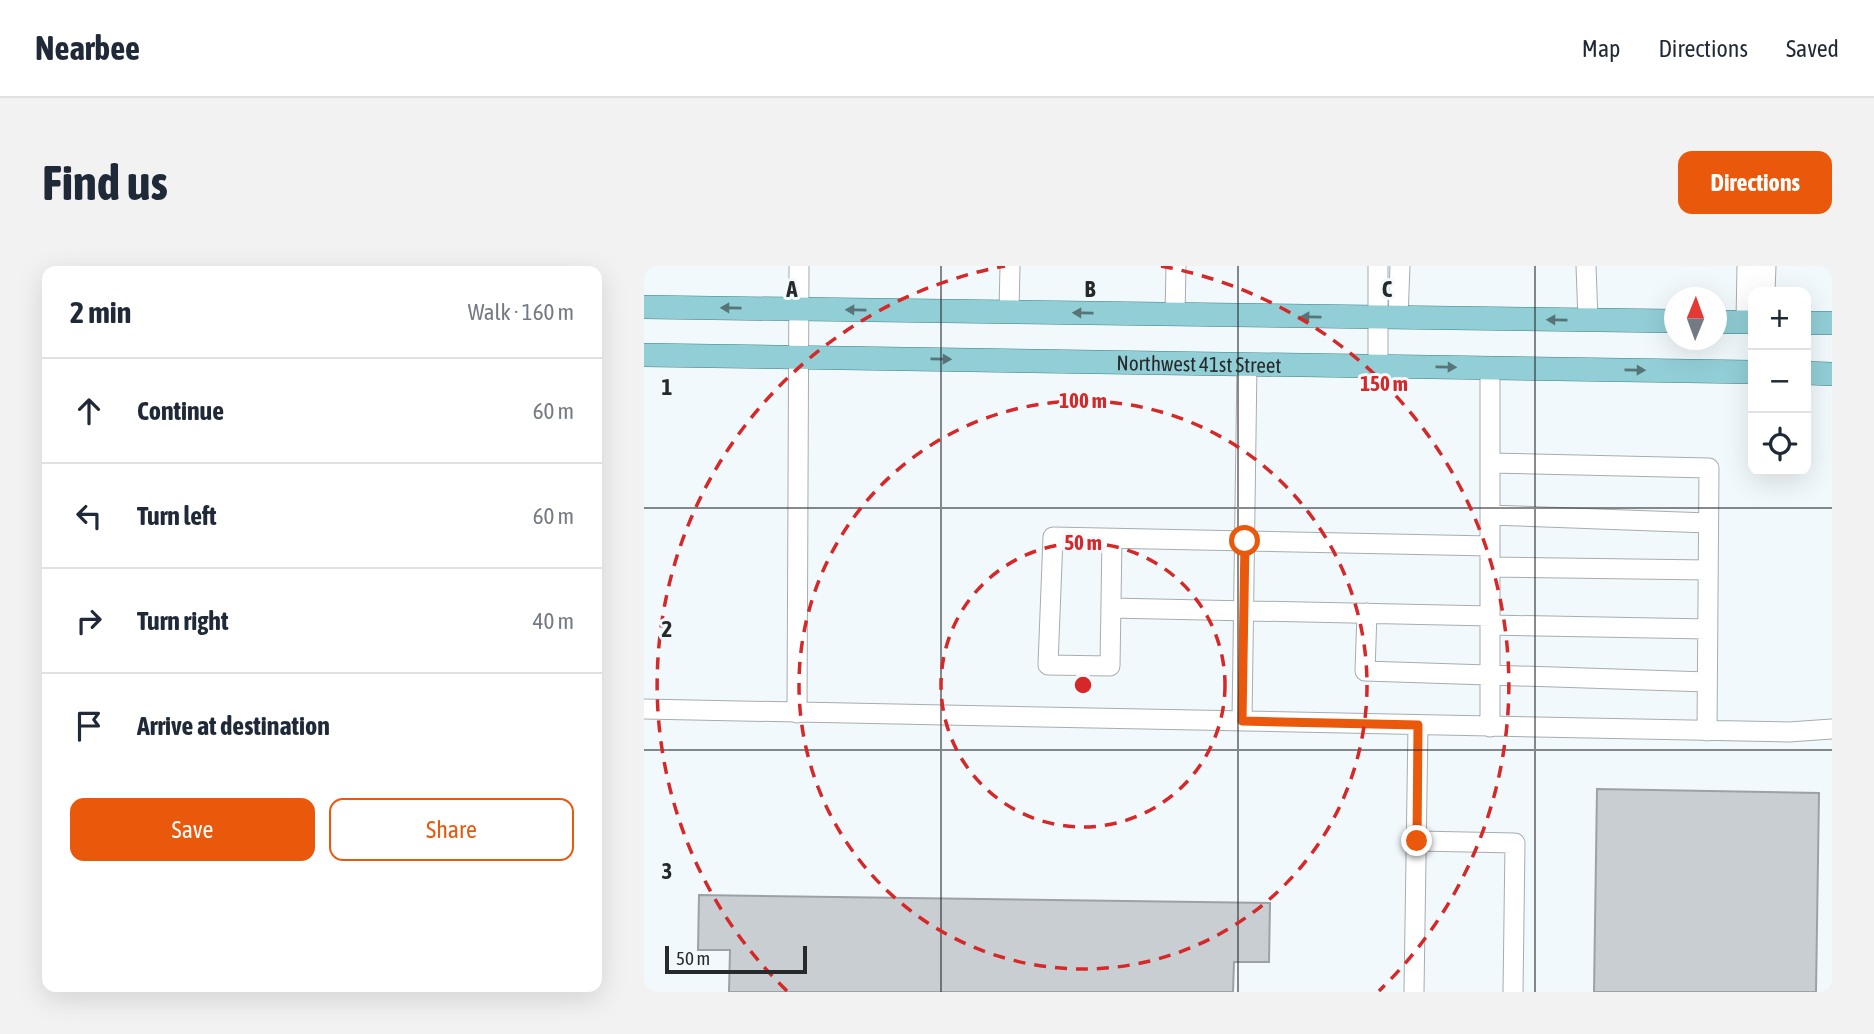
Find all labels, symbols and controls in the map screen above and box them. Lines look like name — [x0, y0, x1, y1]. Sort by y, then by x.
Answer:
text: Nearbee — [35, 29, 140, 67]
text: Map — [1582, 35, 1620, 62]
text: Directions — [1658, 35, 1748, 62]
text: Saved — [1786, 35, 1839, 62]
button: Directions — [1678, 151, 1832, 214]
text: Find us — [42, 154, 168, 210]
text: A — [785, 276, 798, 302]
text: B — [1085, 276, 1096, 302]
text: C — [1382, 276, 1393, 302]
north arrow — [1664, 287, 1727, 350]
map controls — [1748, 287, 1811, 476]
button: + — [1748, 287, 1811, 350]
text: 2 min — [70, 295, 131, 329]
text: Walk · 160 m — [468, 299, 574, 325]
one-way arrow — [720, 302, 742, 314]
one-way arrow — [845, 304, 867, 316]
one-way arrow — [1072, 308, 1094, 319]
one-way arrow — [1299, 311, 1321, 323]
one-way arrow — [1546, 314, 1568, 325]
street label: Northwest 41st Street — [1116, 350, 1282, 377]
button: − — [1748, 350, 1811, 413]
one-way arrow — [930, 354, 952, 365]
one-way arrow — [1436, 361, 1458, 372]
one-way arrow — [1624, 364, 1646, 376]
text: 150 m — [1360, 371, 1408, 395]
text: 1 — [662, 374, 673, 400]
text: 100 m — [1059, 388, 1107, 412]
icon: ahead — [70, 392, 108, 430]
text: Continue — [137, 396, 224, 426]
text: 60 m — [533, 398, 574, 424]
button: locate — [1748, 413, 1811, 476]
icon: left — [70, 497, 108, 535]
text: Turn left — [137, 501, 217, 531]
text: 60 m — [533, 503, 574, 529]
route start — [1229, 525, 1260, 556]
text: 50 m — [1064, 530, 1102, 554]
icon: right — [70, 602, 108, 640]
text: Turn right — [137, 606, 228, 636]
text: 40 m — [533, 608, 574, 634]
text: 2 — [662, 616, 672, 642]
centre of rings — [1071, 673, 1095, 697]
icon: arrive — [70, 707, 108, 745]
text: Arrive at destination — [137, 711, 330, 741]
button: Save — [70, 798, 315, 861]
button: Share — [329, 798, 574, 861]
route end — [1401, 825, 1432, 856]
text: 3 — [662, 858, 672, 884]
scale bar — [665, 943, 807, 975]
text: 50 m — [676, 947, 710, 969]

